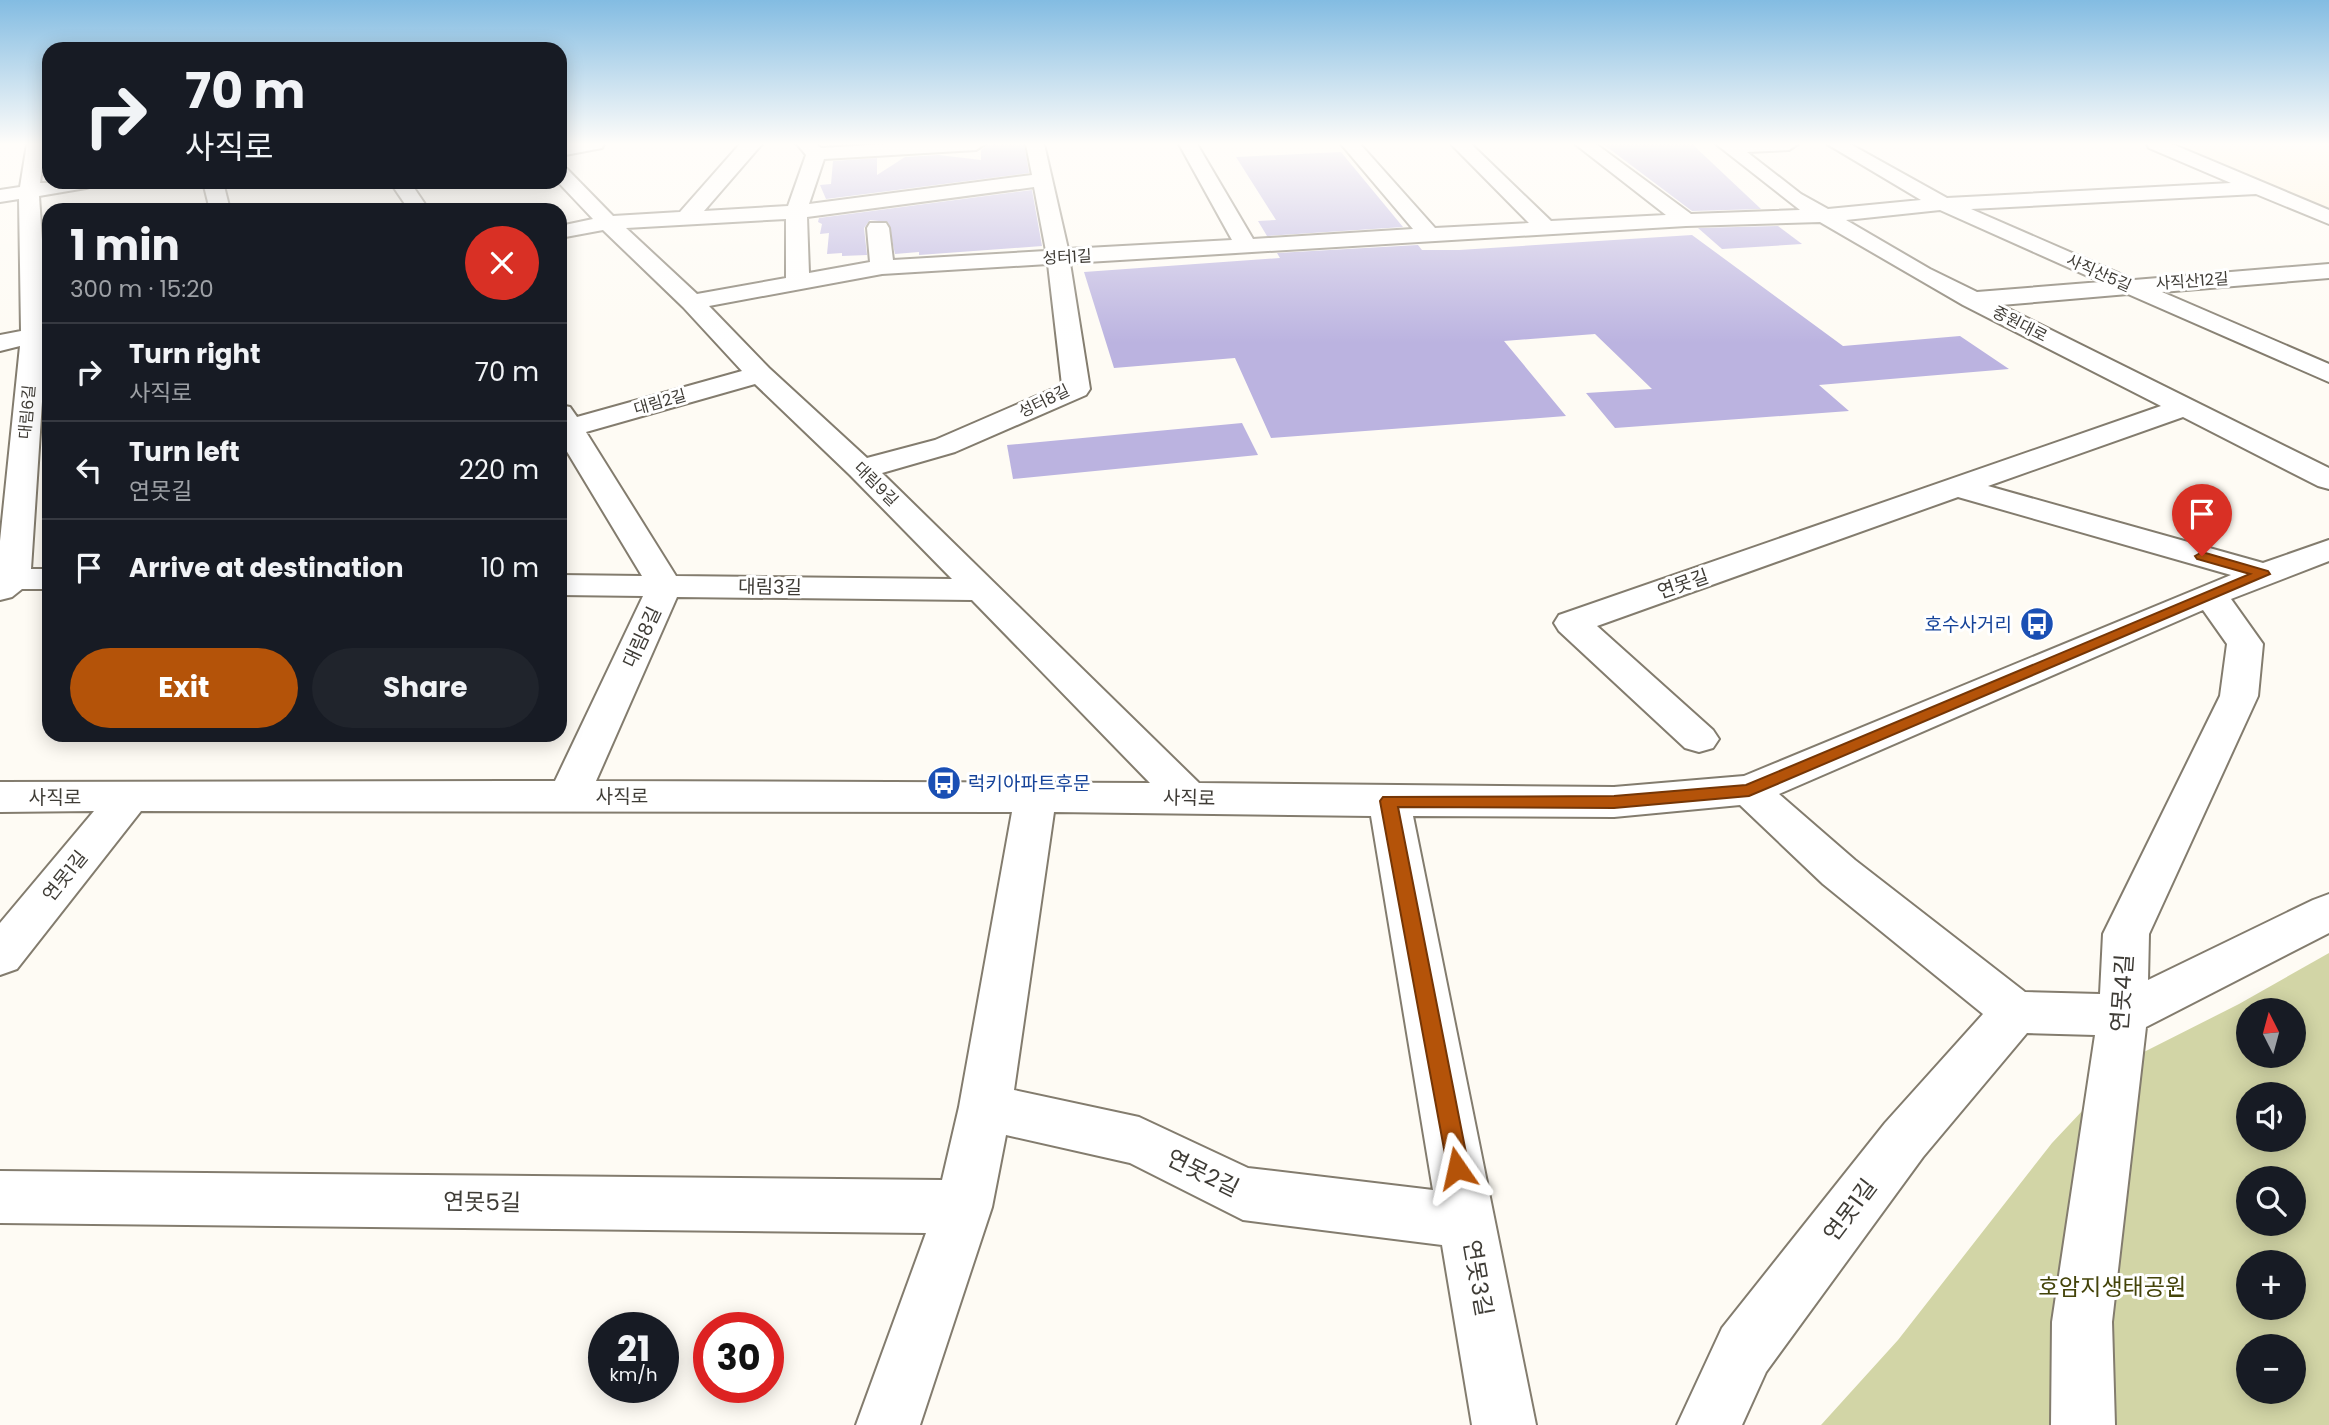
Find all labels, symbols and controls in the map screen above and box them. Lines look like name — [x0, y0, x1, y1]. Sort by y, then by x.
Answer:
text: 70 m — [185, 57, 305, 125]
icon: right — [70, 70, 161, 161]
text: 사직로 — [185, 124, 273, 169]
text: 1 min — [70, 216, 180, 275]
button: close — [465, 226, 539, 300]
street label: 성터1길 — [1042, 244, 1092, 270]
street label: 사직산5길 — [2063, 248, 2135, 298]
street label: 사직산12길 — [2155, 267, 2229, 295]
text: 300 m · 15:20 — [70, 273, 214, 305]
street label: 중원대로 — [1989, 300, 2052, 348]
text: Turn right — [129, 336, 261, 372]
icon: right — [70, 353, 108, 391]
text: 70 m — [475, 354, 539, 390]
text: 사직로 — [129, 377, 192, 409]
street label: 성터8길 — [1015, 379, 1073, 423]
street label: 대림6길 — [13, 384, 41, 440]
street label: 대림2길 — [631, 384, 689, 420]
text: Turn left — [129, 434, 240, 470]
icon: left — [70, 451, 108, 489]
text: 220 m — [459, 452, 539, 488]
street label: 대림9길 — [849, 457, 903, 511]
text: 연못길 — [129, 475, 192, 507]
pin — [2172, 484, 2232, 556]
icon: arrive — [2183, 495, 2221, 533]
icon: arrive — [70, 549, 108, 587]
text: Arrive at destination — [129, 550, 404, 586]
text: 10 m — [481, 550, 539, 586]
street label: 연못길 — [1654, 563, 1712, 605]
street label: 대림3길 — [738, 573, 802, 601]
street label: 대림8길 — [616, 602, 668, 672]
bus stop icon: 호수사거리 — [2018, 605, 2056, 643]
place label: 호수사거리 — [1925, 611, 2012, 638]
button: Exit — [70, 648, 298, 728]
button: Share — [312, 648, 539, 728]
bus stop icon: 럭키아파트후문 — [925, 764, 963, 802]
place label: 럭키아파트후문 — [968, 770, 1090, 797]
street label: 사직로 — [596, 783, 648, 810]
street label: 사직로 — [29, 784, 81, 811]
street label: 사직로 — [1163, 784, 1215, 812]
street label: 연못1길 — [36, 845, 94, 907]
street label: 연못4길 — [2103, 953, 2141, 1033]
north arrow — [2236, 998, 2306, 1068]
map controls — [2236, 998, 2306, 1404]
button: sound — [2236, 1082, 2306, 1152]
position arrow — [1420, 1131, 1494, 1205]
street label: 연못2길 — [1162, 1142, 1244, 1204]
button: search — [2236, 1166, 2306, 1236]
street label: 연못1길 — [1816, 1172, 1884, 1248]
street label: 연못5길 — [443, 1185, 521, 1219]
street label: 연못3길 — [1456, 1237, 1500, 1319]
button: + — [2236, 1250, 2306, 1320]
park label: 호암지생태공원 — [2038, 1271, 2186, 1303]
speed limit sign: 30 — [693, 1312, 784, 1403]
text: 21 — [617, 1324, 650, 1373]
button: − — [2236, 1334, 2306, 1404]
text: km/h — [610, 1362, 657, 1387]

